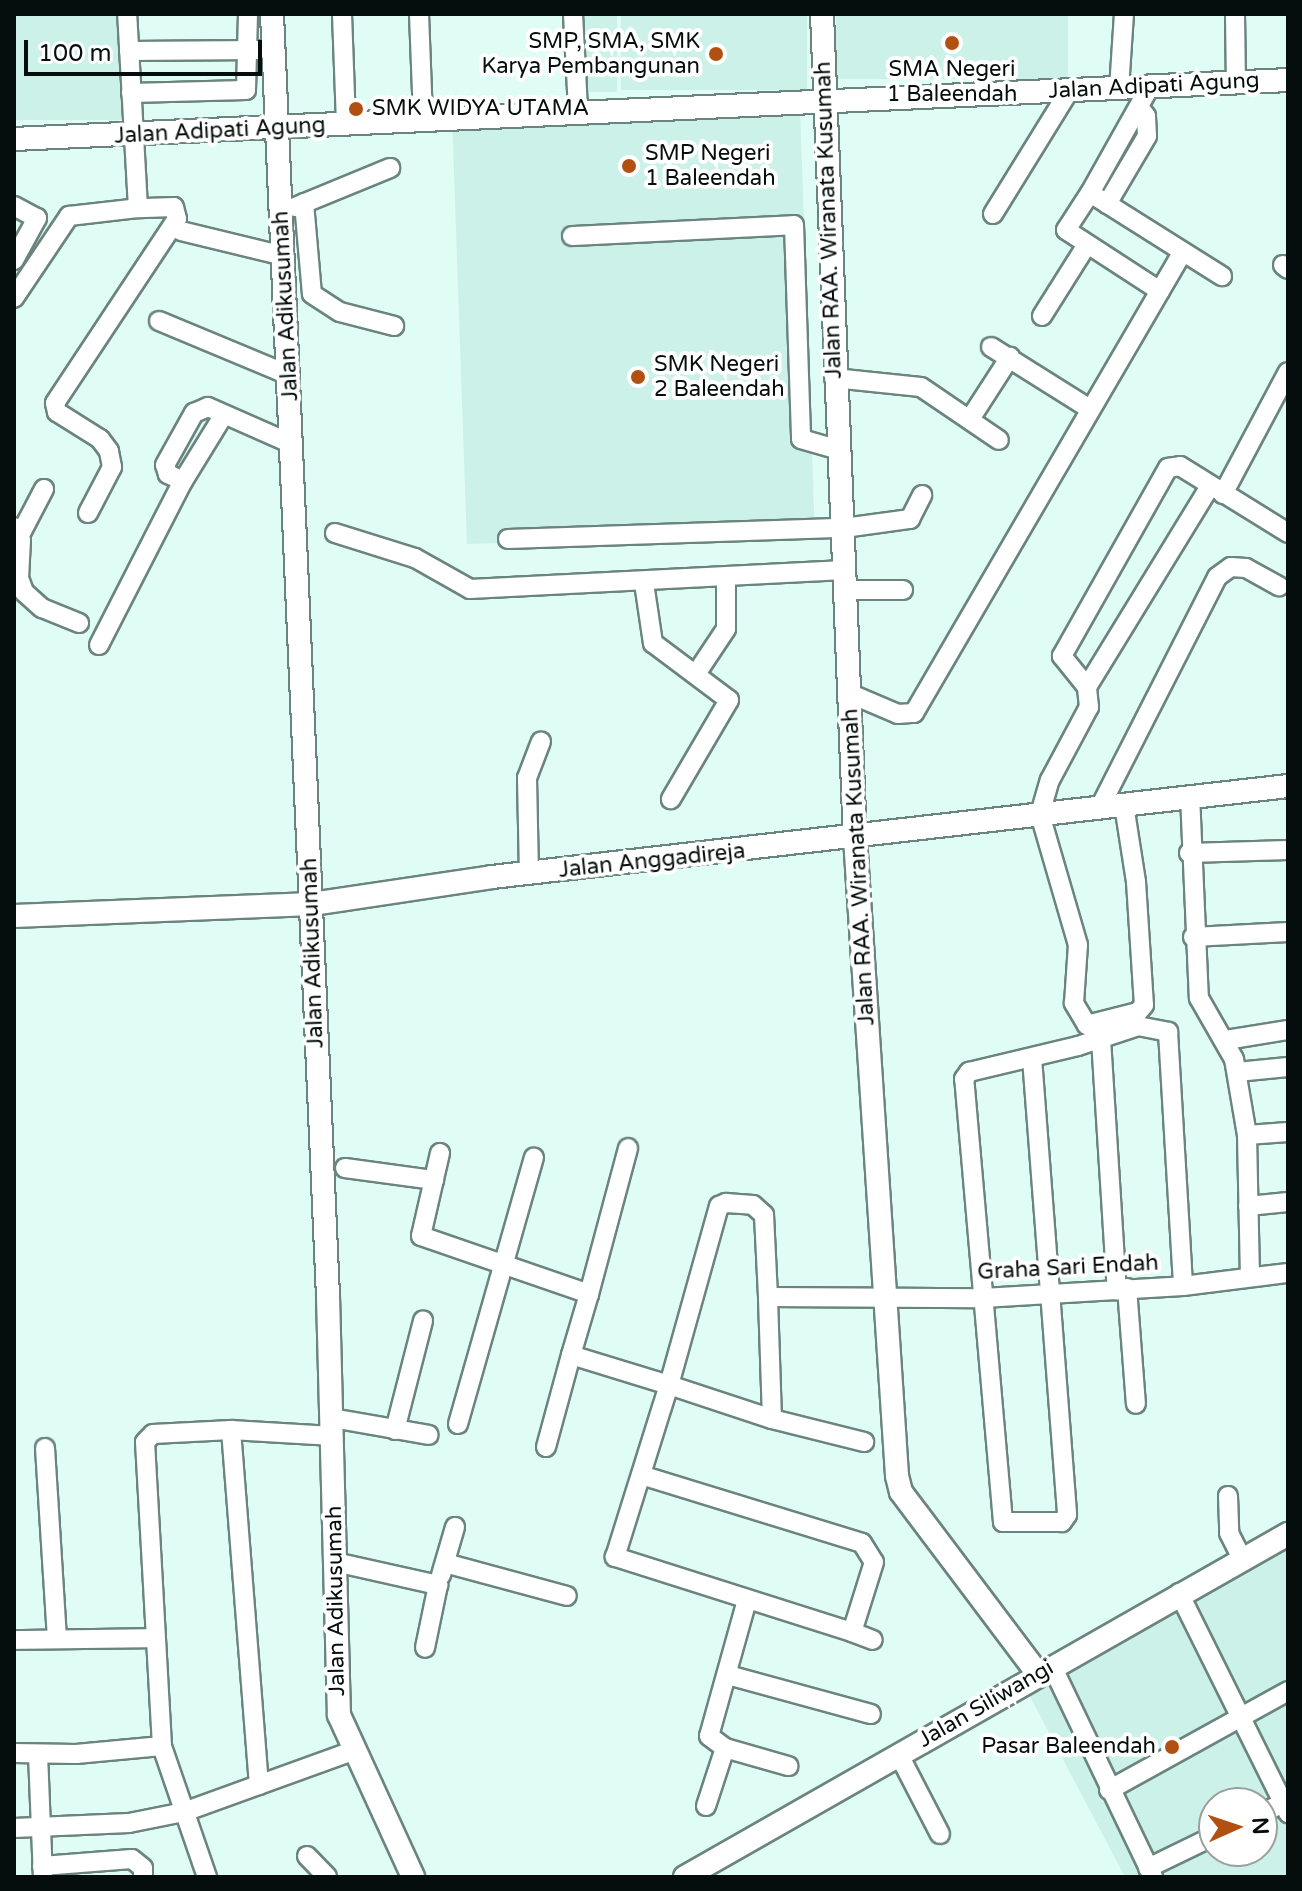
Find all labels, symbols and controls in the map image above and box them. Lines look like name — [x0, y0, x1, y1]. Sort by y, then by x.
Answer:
scale bar — [28, 24, 266, 74]
place label: SMP, SMA, SMK Karya Pembangunan — [481, 28, 700, 80]
marker: SMA Negeri 1 Baleendah — [943, 34, 961, 52]
text: 100 m — [38, 39, 112, 68]
marker: SMP, SMA, SMK Karya Pembangunan — [707, 45, 725, 63]
place label: SMA Negeri 1 Baleendah — [887, 56, 1017, 108]
street label: Jalan RAA. Wiranata Kusumah — [810, 61, 848, 379]
street label: Jalan Adipati Agung — [1048, 67, 1260, 105]
place label: SMK WIDYA UTAMA — [372, 96, 589, 122]
marker: SMK WIDYA UTAMA — [347, 100, 365, 118]
street label: Jalan Adipati Agung — [114, 112, 326, 150]
place label: SMP Negeri 1 Baleendah — [645, 140, 776, 192]
marker: SMP Negeri 1 Baleendah — [620, 157, 638, 175]
street label: Jalan Adikusumah — [268, 210, 304, 402]
place label: SMK Negeri 2 Baleendah — [654, 351, 785, 402]
marker: SMK Negeri 2 Baleendah — [629, 368, 647, 386]
street label: Jalan RAA. Wiranata Kusumah — [838, 708, 880, 1026]
street label: Jalan Anggadireja — [558, 838, 746, 884]
street label: Jalan Adikusumah — [296, 857, 330, 1049]
street label: Graha Sari Endah — [977, 1250, 1159, 1286]
street label: Jalan Adikusumah — [321, 1506, 351, 1696]
street label: Jalan Siliwangi — [914, 1655, 1058, 1753]
place label: Pasar Baleendah — [981, 1734, 1156, 1760]
marker: Pasar Baleendah — [1163, 1738, 1181, 1756]
north arrow — [1198, 1787, 1278, 1867]
text: N — [1247, 1816, 1273, 1835]

